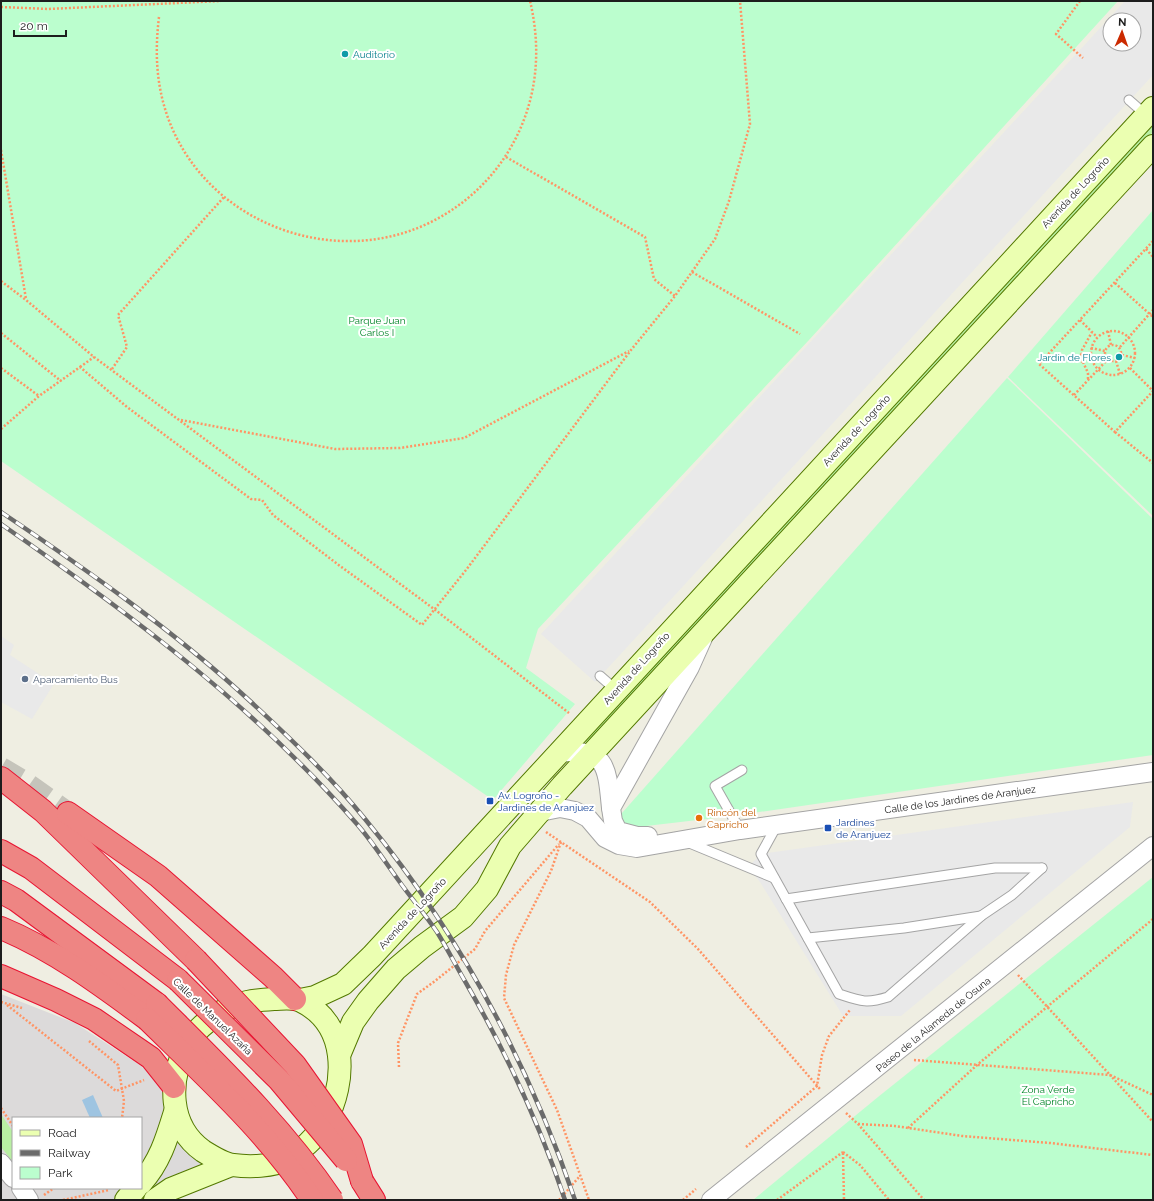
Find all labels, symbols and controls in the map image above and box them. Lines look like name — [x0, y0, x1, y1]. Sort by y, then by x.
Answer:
scale bar — [14, 12, 66, 38]
north arrow — [1102, 12, 1142, 52]
text: N — [1118, 16, 1127, 29]
text: 20 m — [20, 19, 48, 33]
marker: Auditorio — [340, 49, 350, 59]
place label: Auditorio — [353, 49, 395, 60]
street label: Avenida de Logroño — [1040, 154, 1111, 230]
park label: Parque Juan Carlos I — [348, 315, 406, 338]
place label: Jardín de Flores — [1037, 352, 1111, 363]
marker: Jardín de Flores — [1114, 352, 1124, 362]
street label: Avenida de Logroño — [821, 392, 892, 468]
street label: Avenida de Logroño — [601, 630, 672, 707]
marker: Aparcamiento Bus — [20, 674, 30, 684]
place label: Aparcamiento Bus — [33, 674, 118, 685]
street label: Calle de los Jardines de Aranjuez — [884, 783, 1036, 816]
place label: Av. Logroño - Jardines de Aranjuez — [498, 790, 594, 813]
marker: Av. Logroño - Jardines de Aranjuez — [485, 796, 495, 806]
place label: Rincón del Capricho — [707, 807, 756, 830]
marker: Rincón del Capricho — [694, 813, 704, 823]
place label: Jardines de Aranjuez — [836, 817, 891, 840]
marker: Jardines de Aranjuez — [823, 823, 833, 833]
street label: Avenida de Logroño — [377, 875, 448, 951]
street label: Paseo de la Alameda de Osuna — [874, 975, 993, 1074]
street label: Calle de Manuel Azaña — [171, 976, 254, 1057]
park label: Zona Verde El Capricho — [1021, 1084, 1075, 1107]
legend — [12, 1117, 142, 1189]
text: Road — [48, 1126, 77, 1140]
text: Railway — [48, 1146, 91, 1160]
text: Park — [48, 1166, 73, 1180]

